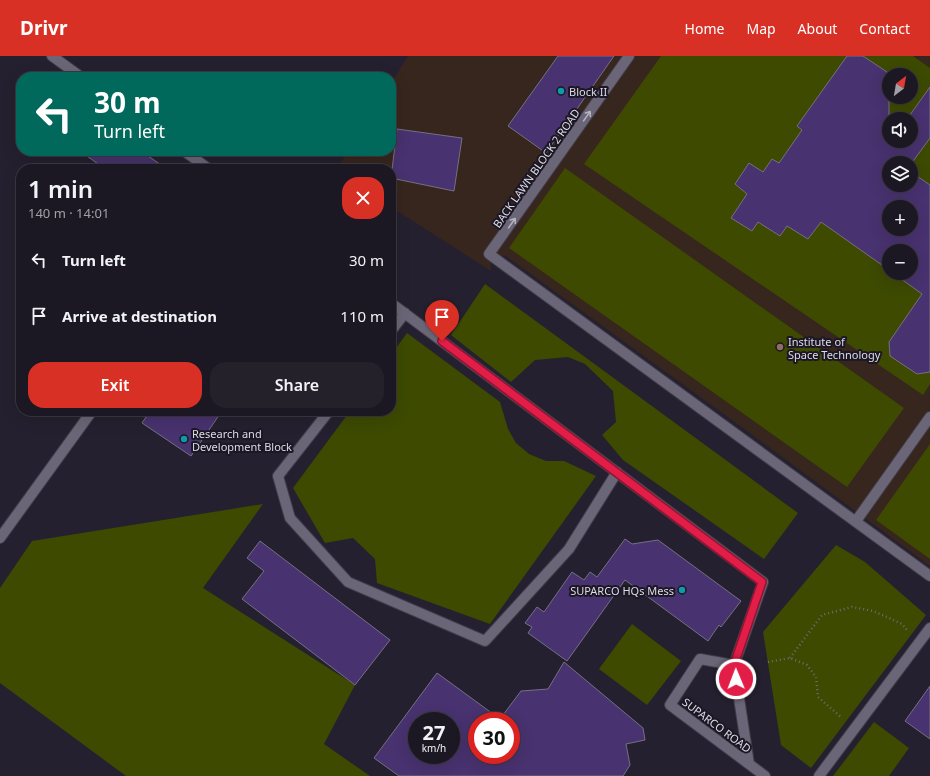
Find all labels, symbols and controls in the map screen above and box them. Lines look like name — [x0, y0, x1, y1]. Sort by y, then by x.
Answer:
text: Drivr — [20, 15, 67, 41]
text: Home — [685, 19, 724, 38]
text: Map — [746, 19, 776, 38]
text: About — [798, 19, 837, 38]
text: Contact — [859, 19, 910, 38]
north arrow — [882, 68, 918, 104]
map controls — [882, 68, 918, 280]
text: 30 m — [94, 83, 161, 121]
place label: Block II — [569, 84, 607, 99]
marker: Block II — [556, 86, 566, 96]
icon: left — [28, 88, 80, 140]
street label: BACK LAWN BLOCK 2 ROAD — [489, 106, 583, 230]
one-way arrow — [583, 111, 591, 122]
button: sound — [882, 112, 918, 148]
text: Turn left — [94, 119, 165, 143]
button: layers — [882, 156, 918, 192]
text: 1 min — [28, 172, 93, 205]
button: close — [342, 177, 384, 219]
button: + — [882, 200, 918, 236]
text: 140 m · 14:01 — [28, 204, 109, 222]
one-way arrow — [508, 217, 516, 228]
button: − — [882, 244, 918, 280]
icon: left — [28, 249, 50, 271]
text: Turn left — [62, 250, 126, 270]
text: 30 m — [349, 250, 384, 270]
pin — [425, 300, 459, 341]
icon: arrive — [28, 305, 50, 327]
text: Arrive at destination — [62, 306, 217, 326]
text: 110 m — [340, 306, 384, 326]
icon: arrive — [431, 306, 453, 328]
place label: Institute of Space Technology — [788, 334, 881, 362]
marker: Institute of Space Technology — [775, 342, 785, 352]
button: Exit — [28, 362, 202, 408]
button: Share — [210, 362, 384, 408]
place label: Research and Development Block — [192, 426, 292, 454]
marker: Research and Development Block — [179, 434, 189, 444]
place label: SUPARCO HQs Mess — [570, 583, 674, 598]
marker: SUPARCO HQs Mess — [677, 585, 687, 595]
position arrow — [715, 658, 757, 700]
street label: SUPARCO ROAD — [680, 694, 754, 756]
speed limit sign: 30 — [468, 712, 520, 764]
text: 27 — [423, 719, 445, 746]
text: km/h — [422, 741, 446, 755]

